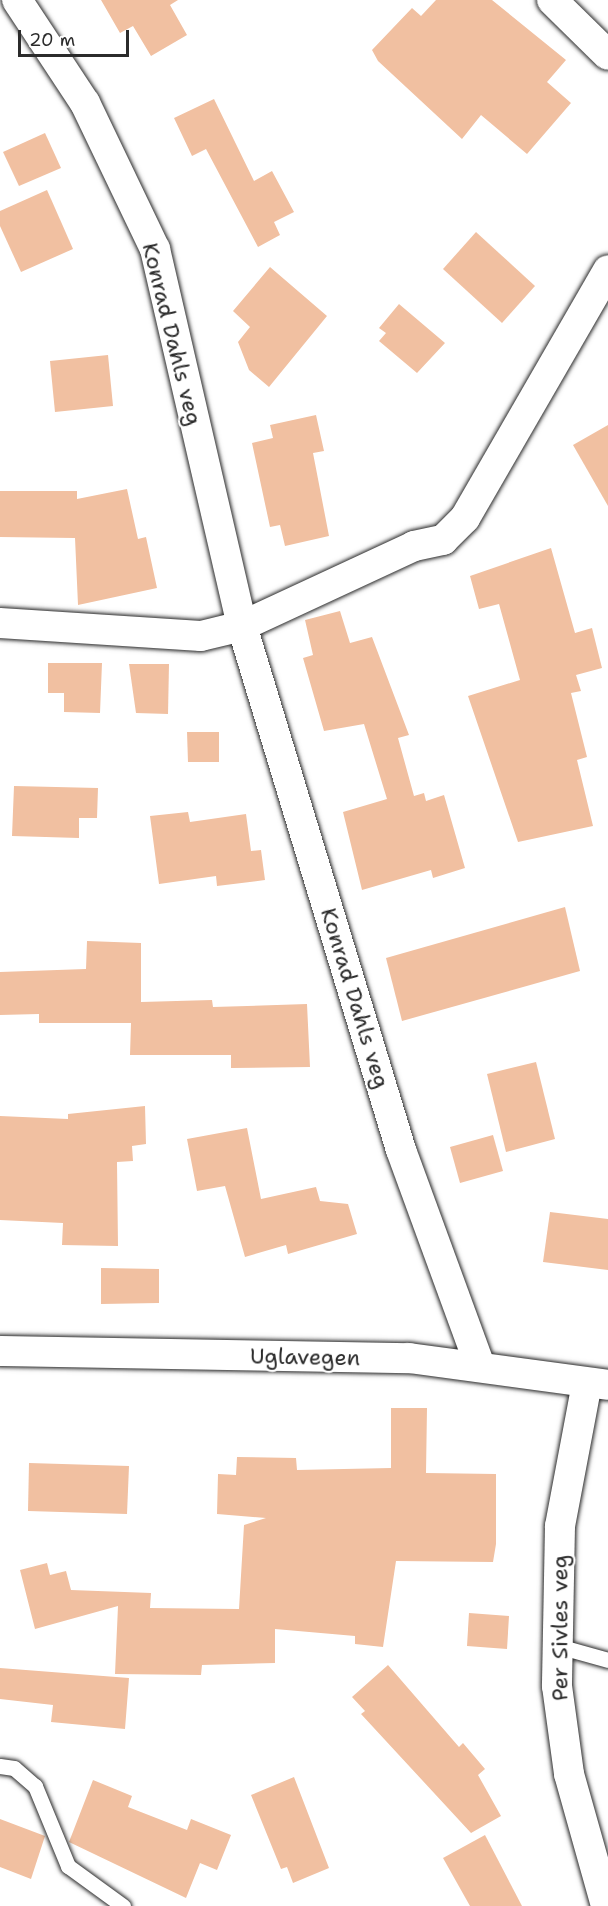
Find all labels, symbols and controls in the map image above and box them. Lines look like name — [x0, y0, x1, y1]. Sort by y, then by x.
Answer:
scale bar — [21, 18, 132, 56]
text: 20 m — [29, 28, 75, 52]
street label: Konrad Dahls veg — [137, 240, 207, 428]
street label: Konrad Dahls veg — [315, 905, 395, 1091]
street label: Uglavegen — [250, 1343, 360, 1371]
street label: Per Sivles veg — [547, 1555, 573, 1701]

